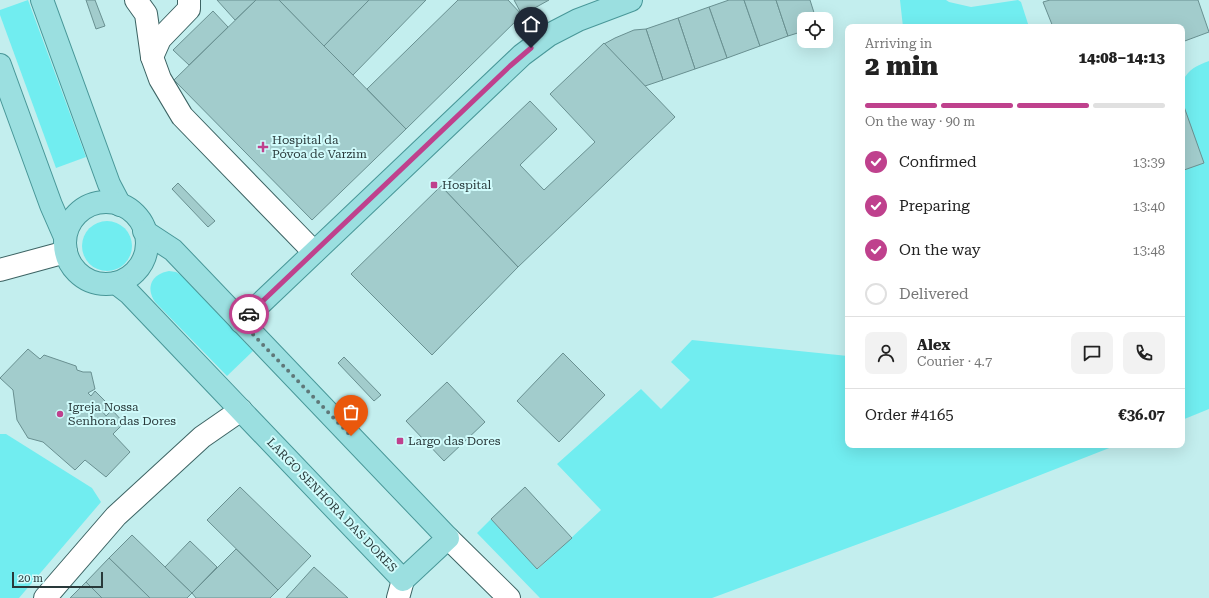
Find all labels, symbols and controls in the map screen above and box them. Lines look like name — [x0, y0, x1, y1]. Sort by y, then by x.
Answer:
pin — [514, 7.0, 548, 48]
map controls — [797, 12, 833, 48]
button: locate — [797, 12, 833, 48]
icon: home — [520, 13, 542, 35]
text: Arriving in — [865, 36, 932, 51]
text: 14:08–14:13 — [1079, 49, 1165, 67]
text: 2 min — [865, 51, 938, 81]
text: On the way · 90 m — [865, 114, 975, 129]
place label: Hospital da Póvoa de Varzim — [272, 133, 367, 161]
marker: Hospital da Póvoa de Varzim — [257, 141, 269, 153]
icon: check — [865, 151, 887, 173]
text: Confirmed — [899, 153, 977, 171]
text: 13:39 — [1133, 155, 1165, 170]
place label: Hospital — [442, 178, 491, 192]
marker: Hospital — [429, 180, 439, 190]
icon: check — [865, 195, 887, 217]
text: Preparing — [899, 197, 970, 215]
text: 13:40 — [1133, 199, 1165, 214]
icon: check — [865, 239, 887, 261]
text: On the way — [899, 241, 981, 259]
text: 13:48 — [1133, 243, 1165, 258]
text: Delivered — [899, 285, 969, 303]
courier — [229, 294, 269, 334]
icon: car — [238, 303, 260, 325]
button: person — [865, 332, 907, 374]
button: chat — [1071, 332, 1113, 374]
button: phone — [1123, 332, 1165, 374]
text: Alex — [917, 336, 950, 354]
text: Courier · 4.7 — [917, 354, 992, 369]
pin — [334, 395, 368, 436]
place label: Igreja Nossa Senhora das Dores — [68, 400, 176, 428]
icon: bag — [340, 401, 362, 423]
text: Order #4165 — [865, 406, 954, 424]
text: €36.07 — [1118, 406, 1165, 424]
marker: Igreja Nossa Senhora das Dores — [55, 409, 65, 419]
place label: Largo das Dores — [408, 434, 501, 448]
street label: LARGO SENHORA DAS DORES — [264, 435, 400, 575]
marker: Largo das Dores — [395, 436, 405, 446]
scale bar — [12, 570, 103, 589]
text: 20 m — [18, 572, 43, 585]

